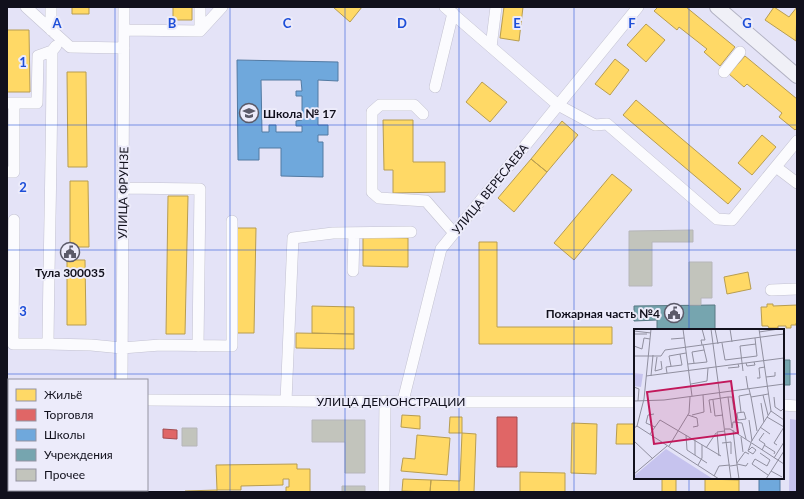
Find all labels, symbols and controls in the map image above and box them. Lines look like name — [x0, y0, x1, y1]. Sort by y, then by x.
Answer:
text: A — [51, 15, 62, 31]
text: B — [168, 15, 177, 31]
text: C — [283, 15, 292, 31]
text: D — [397, 15, 407, 31]
text: E — [513, 15, 521, 31]
text: F — [628, 15, 636, 31]
text: G — [742, 15, 752, 31]
text: 1 — [19, 54, 27, 70]
school or university icon: Школа № 17 — [238, 102, 260, 124]
place label: Школа № 17 — [263, 106, 336, 121]
street label: УЛИЦА ВЕРЕСАЕВА — [449, 140, 532, 237]
street label: УЛИЦА ФРУНЗЕ — [115, 147, 131, 239]
text: 2 — [19, 179, 27, 195]
public building icon: Тула 300035 — [59, 241, 81, 263]
place label: Тула 300035 — [35, 265, 105, 280]
public building icon: Пожарная часть №4 — [663, 302, 685, 324]
text: 3 — [19, 303, 27, 319]
place label: Пожарная часть №4 — [546, 306, 660, 321]
inset map — [634, 329, 784, 479]
legend — [8, 379, 148, 491]
text: Жильё — [44, 387, 82, 402]
street label: УЛИЦА ДЕМОНСТРАЦИИ — [317, 394, 466, 409]
text: Торговля — [44, 407, 94, 422]
text: Школы — [44, 427, 85, 442]
text: Учреждения — [44, 447, 113, 462]
text: Прочее — [44, 467, 85, 482]

